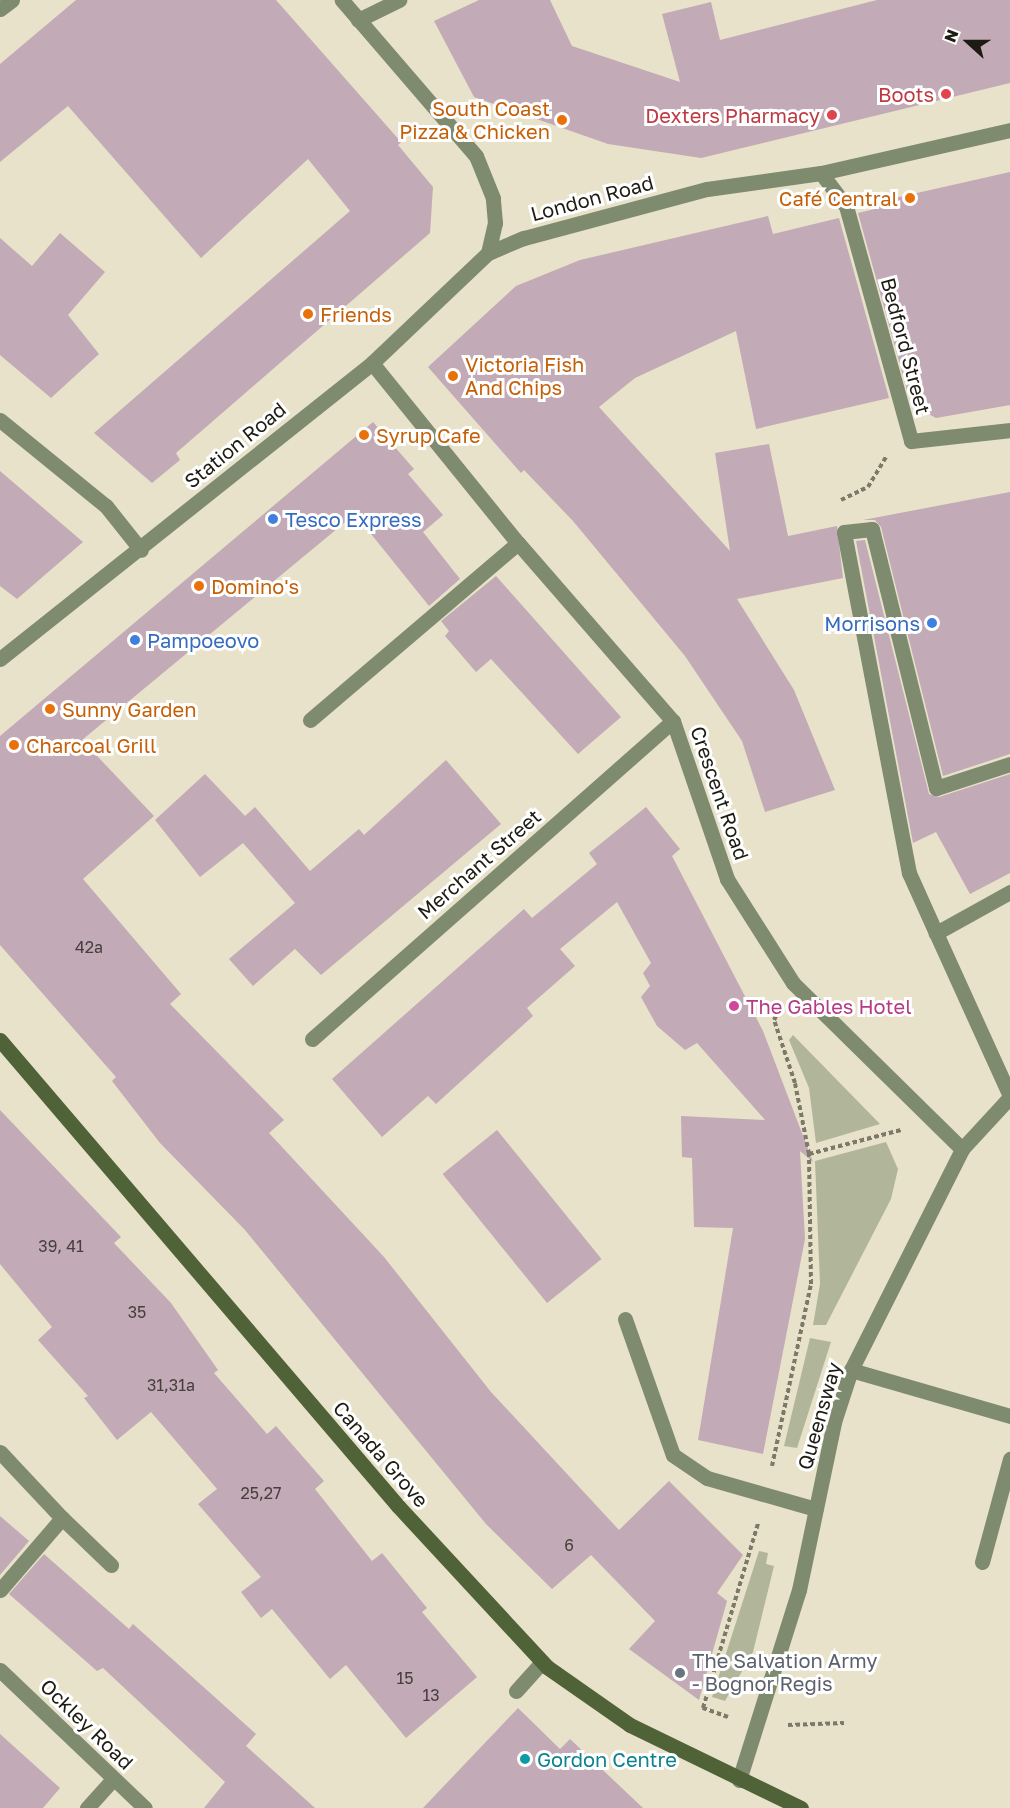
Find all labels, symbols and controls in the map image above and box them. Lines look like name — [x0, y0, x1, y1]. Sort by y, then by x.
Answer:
north arrow — [938, 12, 998, 72]
text: N — [940, 26, 963, 45]
place label: Boots — [878, 82, 934, 106]
marker: Boots — [939, 87, 953, 101]
place label: South Coast Pizza & Chicken — [399, 96, 550, 143]
place label: Dexters Pharmacy — [645, 103, 820, 127]
marker: Dexters Pharmacy — [825, 108, 839, 122]
marker: South Coast Pizza & Chicken — [555, 113, 569, 127]
street label: London Road — [528, 170, 656, 226]
place label: Café Central — [779, 186, 898, 210]
marker: Café Central — [903, 191, 917, 205]
street label: Bedford Street — [876, 275, 936, 417]
place label: Friends — [320, 302, 392, 326]
marker: Friends — [301, 307, 315, 321]
place label: Victoria Fish And Chips — [465, 352, 584, 399]
marker: Victoria Fish And Chips — [446, 369, 460, 383]
street label: Station Road — [180, 397, 290, 493]
place label: Syrup Cafe — [376, 423, 481, 447]
marker: Syrup Cafe — [357, 428, 371, 442]
place label: Tesco Express — [285, 507, 422, 531]
marker: Tesco Express — [266, 512, 280, 526]
place label: Domino's — [211, 574, 299, 598]
marker: Domino's — [192, 579, 206, 593]
place label: Morrisons — [824, 611, 920, 635]
marker: Morrisons — [925, 616, 939, 630]
place label: Pampoeovo — [147, 628, 259, 652]
marker: Pampoeovo — [128, 633, 142, 647]
place label: Sunny Garden — [62, 697, 196, 721]
marker: Sunny Garden — [43, 702, 57, 716]
street label: Crescent Road — [686, 723, 754, 863]
place label: Charcoal Grill — [26, 733, 156, 757]
marker: Charcoal Grill — [7, 738, 21, 752]
street label: Merchant Street — [413, 804, 545, 924]
house number: 42a — [75, 937, 103, 957]
place label: The Gables Hotel — [746, 994, 912, 1018]
marker: The Gables Hotel — [727, 999, 741, 1013]
house number: 39, 41 — [38, 1236, 84, 1256]
house number: 35 — [128, 1302, 146, 1322]
street label: Queensway — [792, 1359, 846, 1473]
house number: 31,31a — [147, 1375, 195, 1395]
street label: Canada Grove — [328, 1396, 434, 1512]
house number: 25,27 — [240, 1483, 282, 1503]
house number: 6 — [564, 1535, 574, 1555]
place label: The Salvation Army - Bognor Regis — [692, 1649, 877, 1696]
marker: The Salvation Army - Bognor Regis — [673, 1666, 687, 1680]
house number: 15 — [396, 1668, 414, 1688]
street label: Ockley Road — [36, 1674, 138, 1774]
house number: 13 — [422, 1685, 440, 1705]
place label: Gordon Centre — [537, 1747, 677, 1771]
marker: Gordon Centre — [518, 1752, 532, 1766]

